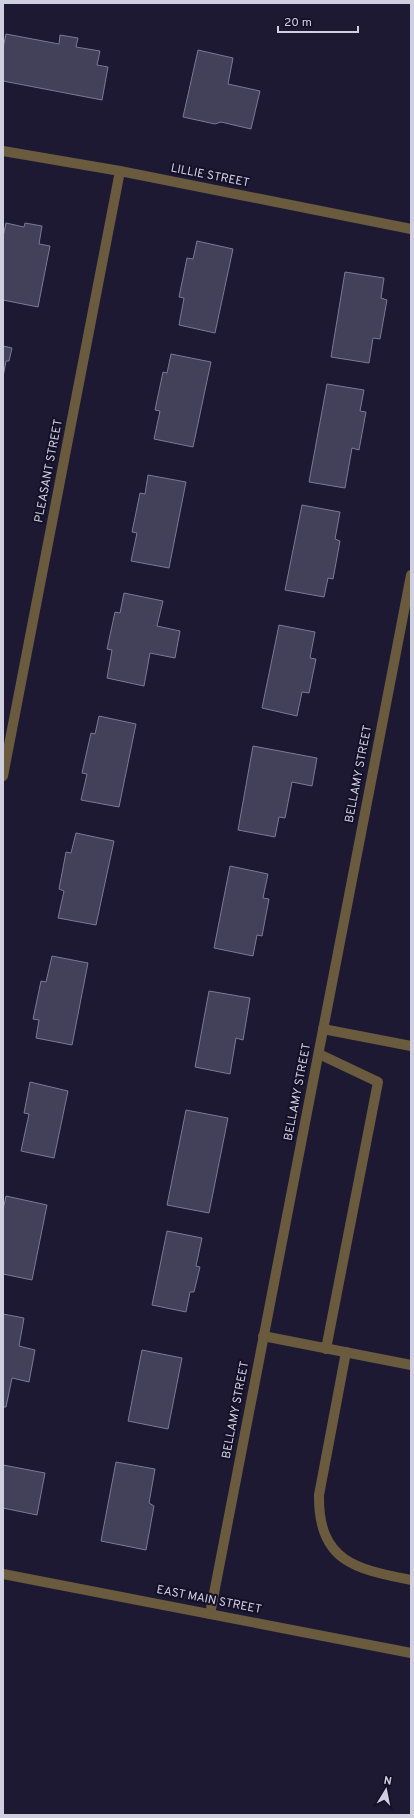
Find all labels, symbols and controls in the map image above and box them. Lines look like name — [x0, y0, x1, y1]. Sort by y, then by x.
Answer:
scale bar — [278, 8, 358, 34]
text: 20 m — [284, 15, 312, 31]
street label: LILLIE STREET — [169, 161, 251, 191]
street label: PLEASANT STREET — [31, 418, 67, 524]
street label: BELLAMY STREET — [342, 724, 376, 824]
street label: BELLAMY STREET — [281, 1042, 315, 1142]
street label: BELLAMY STREET — [219, 1360, 253, 1460]
street label: EAST MAIN STREET — [155, 1582, 263, 1618]
north arrow — [366, 1770, 406, 1810]
text: N — [382, 1774, 393, 1789]

